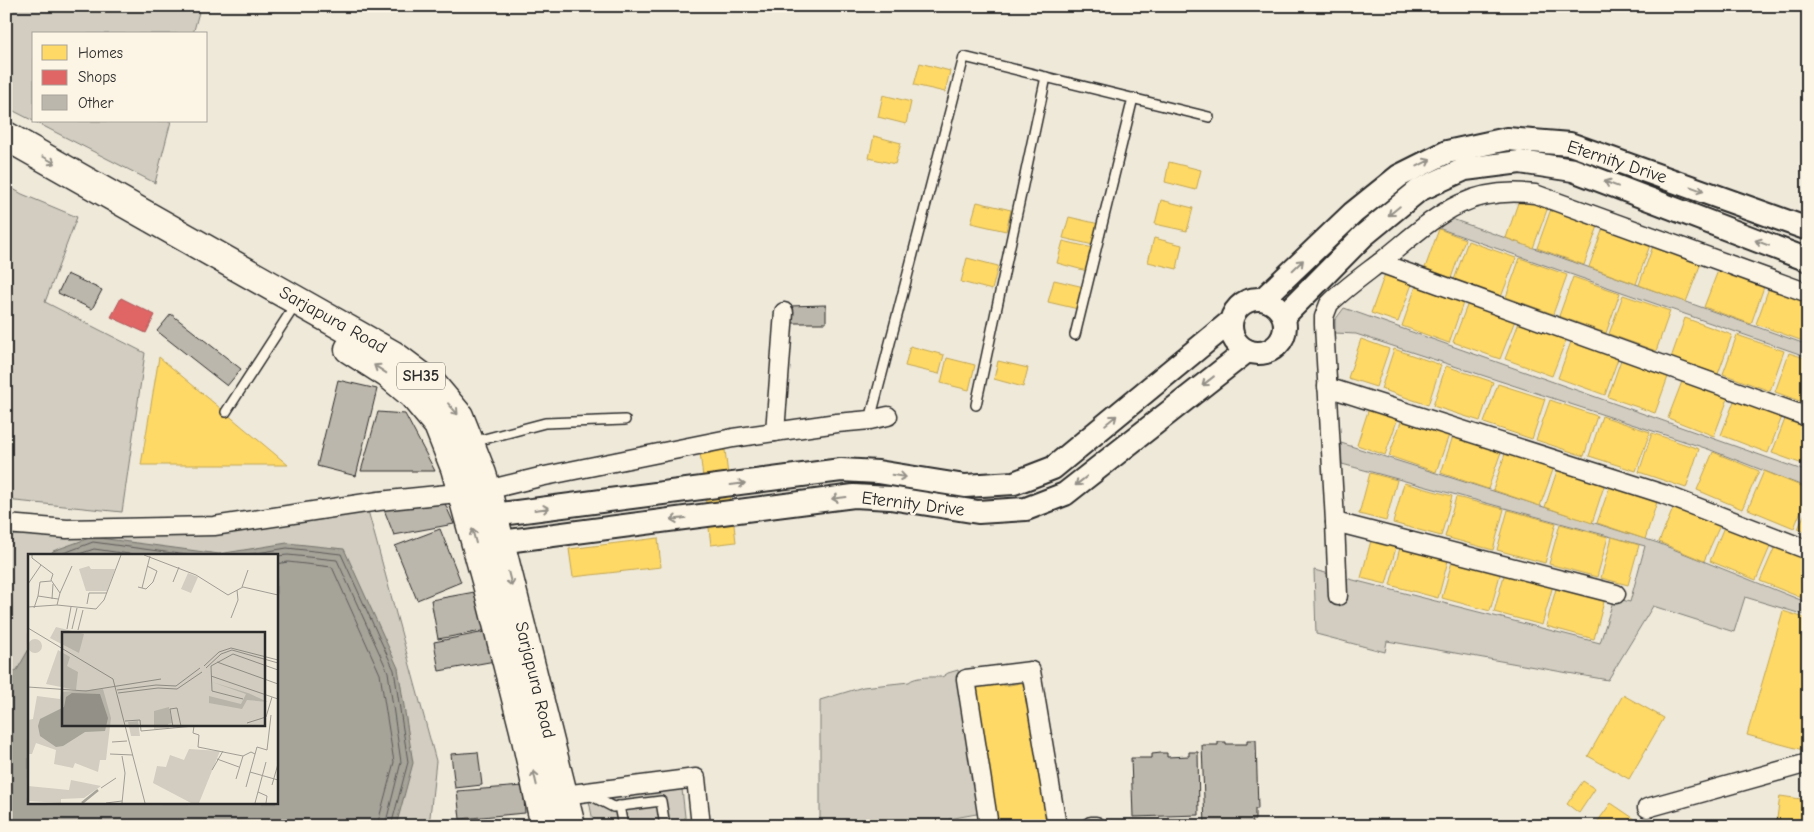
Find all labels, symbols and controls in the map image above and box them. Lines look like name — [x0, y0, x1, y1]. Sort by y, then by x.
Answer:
legend — [32, 32, 208, 122]
text: Homes — [78, 44, 123, 62]
text: Shops — [78, 68, 116, 86]
text: Other — [78, 94, 113, 112]
street label: Eternity Drive — [1564, 136, 1670, 188]
one-way arrow — [41, 155, 55, 165]
one-way arrow — [1416, 158, 1431, 167]
one-way arrow — [1603, 179, 1619, 188]
one-way arrow — [1689, 185, 1704, 194]
one-way arrow — [1388, 205, 1401, 216]
one-way arrow — [1755, 238, 1770, 247]
one-way arrow — [1292, 259, 1305, 271]
street label: Sarjapura Road — [276, 282, 390, 358]
road number: SH35 — [397, 362, 445, 390]
one-way arrow — [373, 364, 387, 374]
one-way arrow — [1202, 376, 1215, 387]
one-way arrow — [448, 403, 459, 416]
one-way arrow — [1104, 415, 1117, 426]
one-way arrow — [891, 471, 907, 481]
one-way arrow — [1074, 476, 1087, 487]
one-way arrow — [729, 479, 745, 489]
street label: Eternity Drive — [860, 487, 966, 521]
one-way arrow — [831, 493, 847, 503]
one-way arrow — [533, 504, 549, 514]
one-way arrow — [670, 514, 686, 524]
one-way arrow — [468, 528, 478, 544]
inset map — [28, 554, 278, 804]
one-way arrow — [505, 571, 515, 587]
street label: Sarjapura Road — [510, 619, 560, 741]
one-way arrow — [529, 771, 539, 787]

